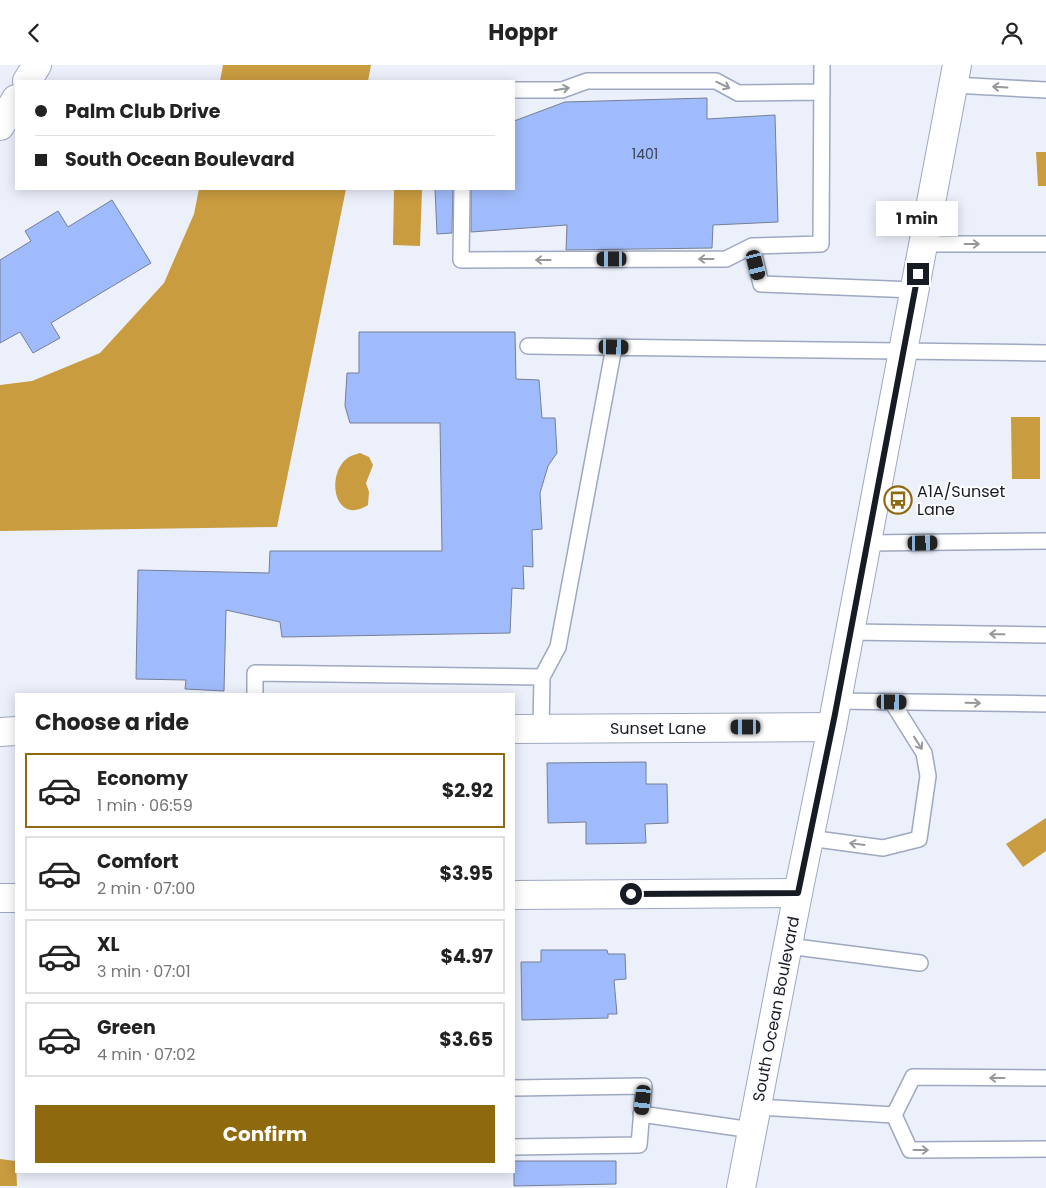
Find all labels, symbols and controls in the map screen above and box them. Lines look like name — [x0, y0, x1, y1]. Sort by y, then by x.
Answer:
text: Hoppr — [488, 17, 558, 48]
icon: back — [20, 19, 48, 47]
icon: person — [998, 19, 1026, 47]
one-way arrow — [715, 80, 730, 90]
one-way arrow — [554, 83, 570, 93]
one-way arrow — [992, 83, 1008, 92]
text: Palm Club Drive — [65, 98, 220, 125]
house number: 1401 — [632, 144, 658, 164]
text: South Ocean Boulevard — [65, 146, 295, 173]
callout: 1 min — [877, 201, 959, 237]
text: 1 min — [896, 207, 938, 230]
one-way arrow — [964, 239, 980, 249]
car — [745, 249, 766, 281]
car — [597, 252, 627, 267]
one-way arrow — [698, 254, 714, 264]
one-way arrow — [536, 255, 552, 265]
route end — [907, 263, 929, 285]
car — [598, 339, 629, 355]
place label: A1A/Sunset Lane — [917, 480, 1005, 521]
bus stop icon: A1A/Sunset Lane — [883, 485, 913, 515]
car — [907, 535, 938, 551]
one-way arrow — [990, 629, 1006, 639]
car — [876, 694, 907, 710]
one-way arrow — [964, 698, 981, 708]
text: Choose a ride — [35, 707, 189, 738]
street label: Sunset Lane — [610, 717, 706, 740]
car — [731, 720, 761, 735]
one-way arrow — [913, 735, 923, 749]
text: Economy — [97, 765, 188, 792]
icon: car — [37, 768, 82, 813]
text: $2.92 — [442, 777, 493, 804]
text: 1 min · 06:59 — [97, 794, 193, 817]
one-way arrow — [849, 839, 865, 849]
text: Comfort — [97, 848, 179, 875]
icon: car — [37, 851, 82, 896]
text: $3.95 — [440, 860, 493, 887]
text: 2 min · 07:00 — [97, 877, 195, 900]
route start — [620, 883, 642, 905]
street label: South Ocean Boulevard — [747, 914, 805, 1104]
text: XL — [97, 931, 120, 958]
icon: car — [37, 934, 82, 979]
text: $4.97 — [440, 943, 493, 970]
text: 3 min · 07:01 — [97, 960, 191, 983]
text: Green — [97, 1014, 156, 1041]
icon: car — [37, 1017, 82, 1062]
text: $3.65 — [439, 1026, 493, 1053]
text: 4 min · 07:02 — [97, 1043, 195, 1066]
one-way arrow — [990, 1073, 1006, 1083]
car — [633, 1084, 652, 1116]
button: Confirm — [35, 1105, 495, 1163]
one-way arrow — [912, 1145, 928, 1155]

